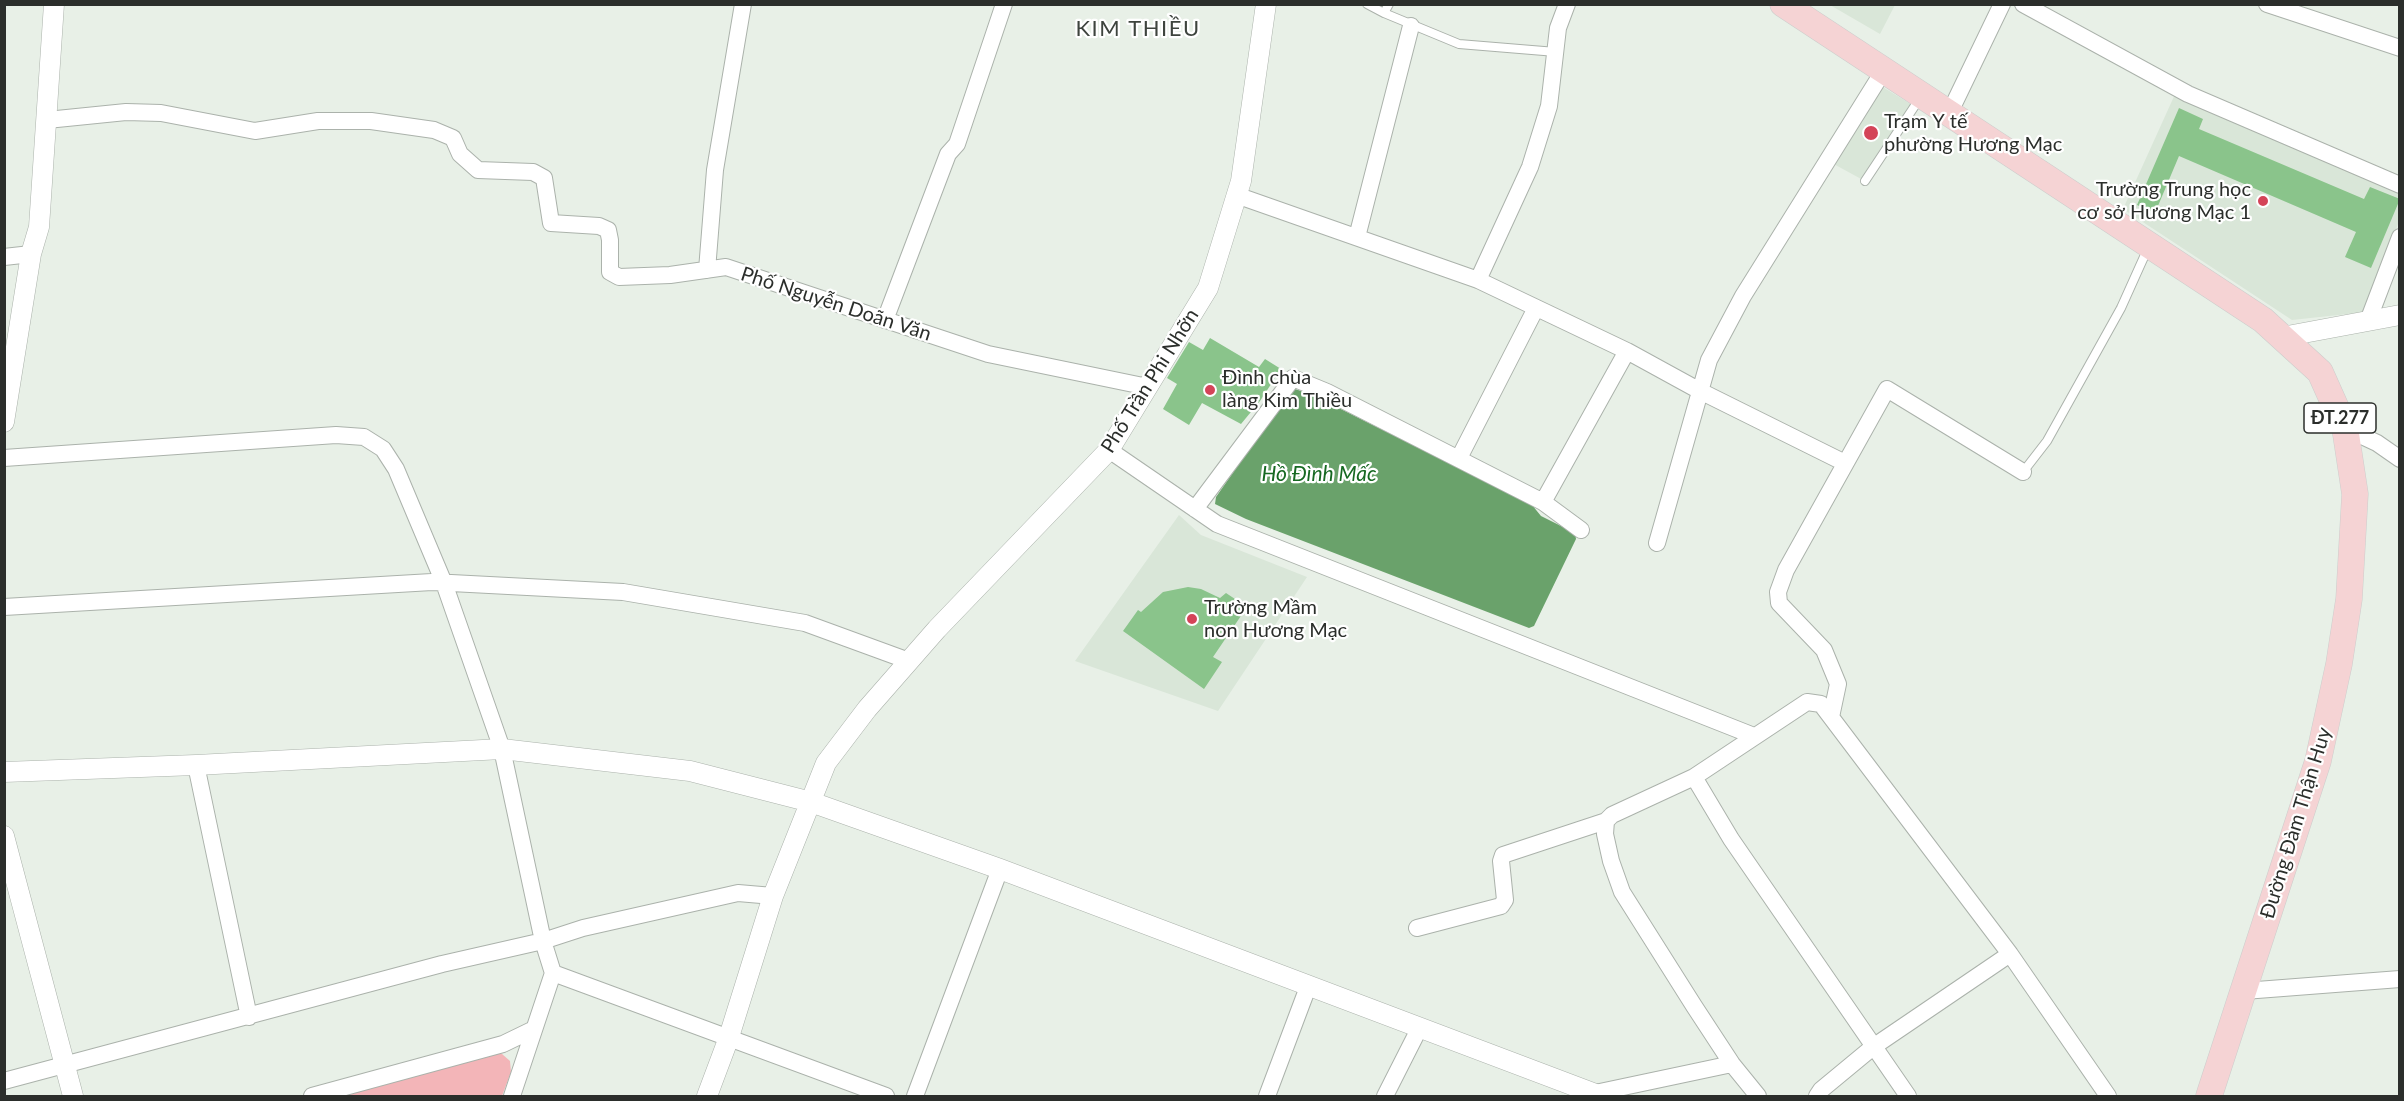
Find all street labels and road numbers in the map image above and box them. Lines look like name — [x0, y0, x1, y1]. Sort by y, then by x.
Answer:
street label: Phố Nguyễn Doãn Văn — [738, 262, 934, 346]
street label: Phố Trần Phi Nhỡn — [1096, 305, 1204, 457]
road number: ĐT.277 — [2304, 403, 2376, 433]
street label: Đường Đàm Thận Huy — [2255, 724, 2337, 922]

